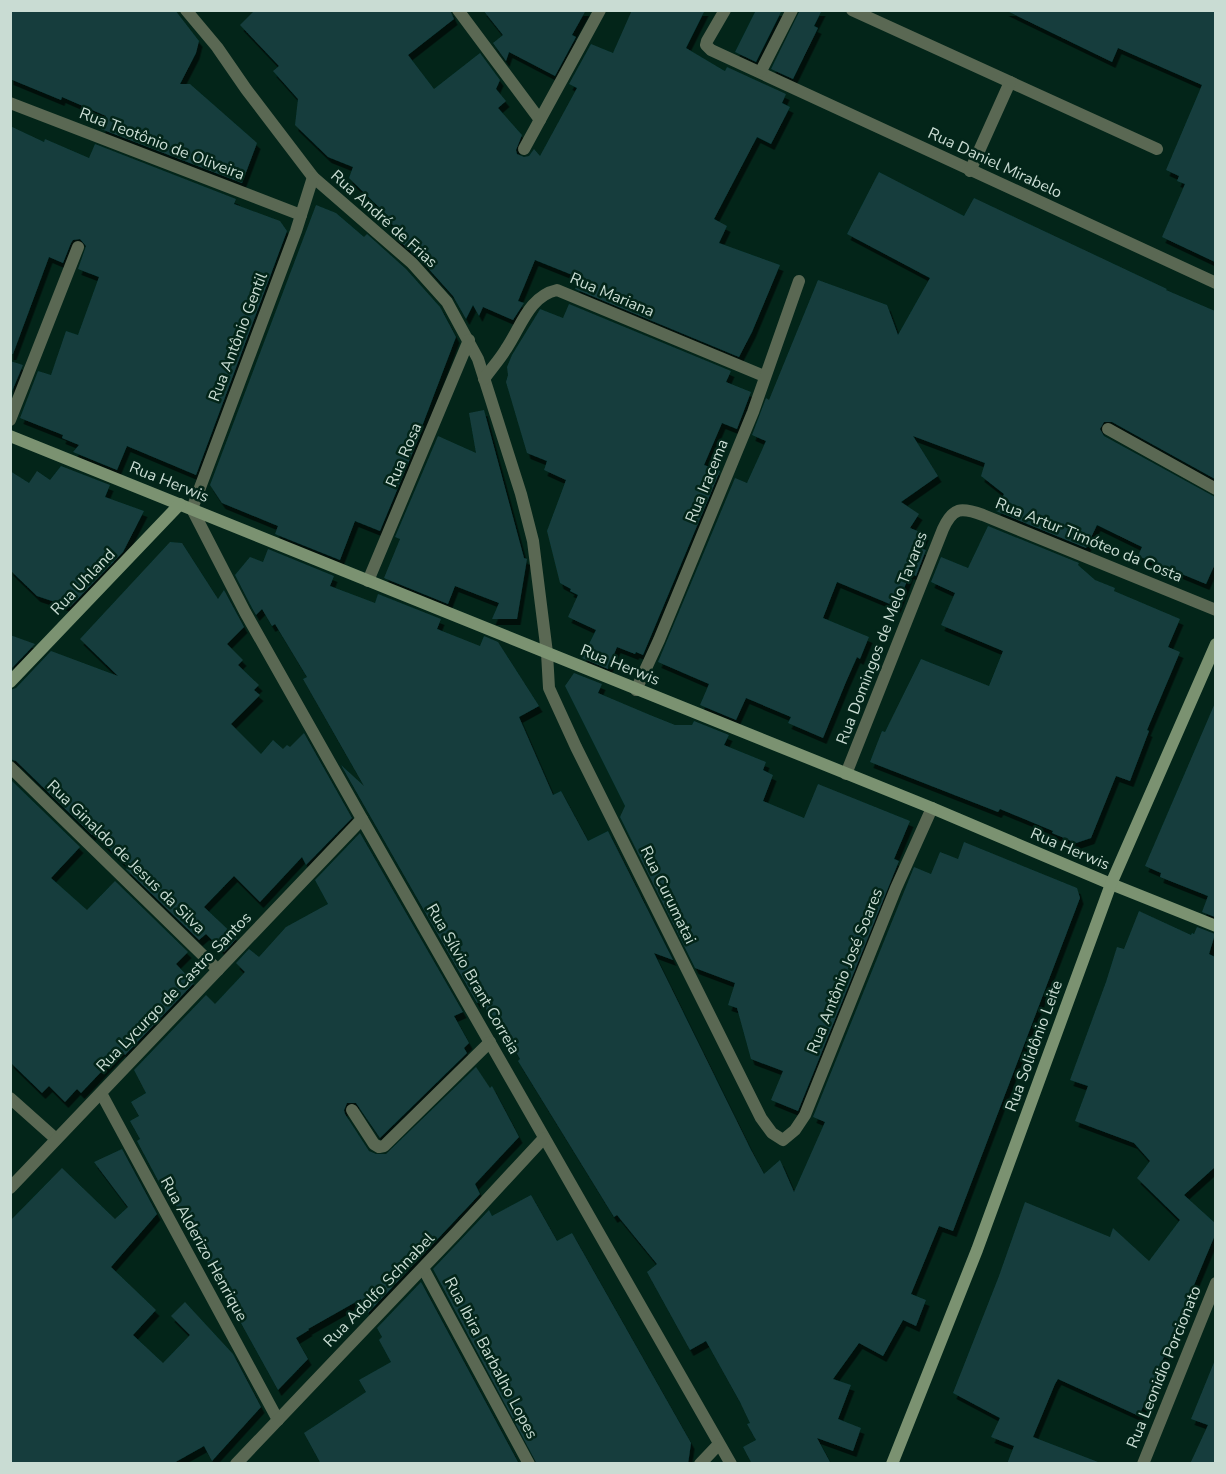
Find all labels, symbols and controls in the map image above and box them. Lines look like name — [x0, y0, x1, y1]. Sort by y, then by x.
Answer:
street label: Rua Teotônio de Oliveira — [76, 102, 248, 186]
street label: Rua Daniel Mirabelo — [924, 122, 1066, 204]
street label: Rua André de Frias — [326, 165, 442, 273]
street label: Rua Mariana — [566, 267, 658, 323]
street label: Rua Antônio Gentil — [203, 269, 273, 405]
street label: Rua Rosa — [381, 419, 427, 491]
street label: Rua Iracema — [680, 436, 734, 526]
street label: Rua Herwis — [126, 456, 212, 508]
street label: Rua Artur Timóteo da Costa — [992, 492, 1186, 588]
street label: Rua Domingos de Melo Tavares — [831, 528, 933, 748]
street label: Rua Uhland — [46, 544, 120, 620]
street label: Rua Herwis — [577, 639, 663, 691]
street label: Rua Ginaldo de Jesus da Silva — [42, 775, 210, 939]
street label: Rua Herwis — [1027, 822, 1113, 876]
street label: Rua Curumatai — [635, 842, 701, 948]
street label: Rua Antônio José Soares — [802, 885, 888, 1057]
street label: Rua Sílvio Brant Correia — [421, 900, 525, 1058]
street label: Rua Lycurgo de Castro Santos — [91, 907, 257, 1077]
street label: Rua Solidônio Leite — [1000, 977, 1068, 1115]
street label: Rua Alderizo Henrique — [155, 1173, 253, 1325]
street label: Rua Adolfo Schnabel — [319, 1228, 440, 1352]
street label: Rua Ibira Barbalho Lopes — [439, 1273, 543, 1443]
street label: Rua Leonidio Porcionato — [1121, 1282, 1207, 1452]

